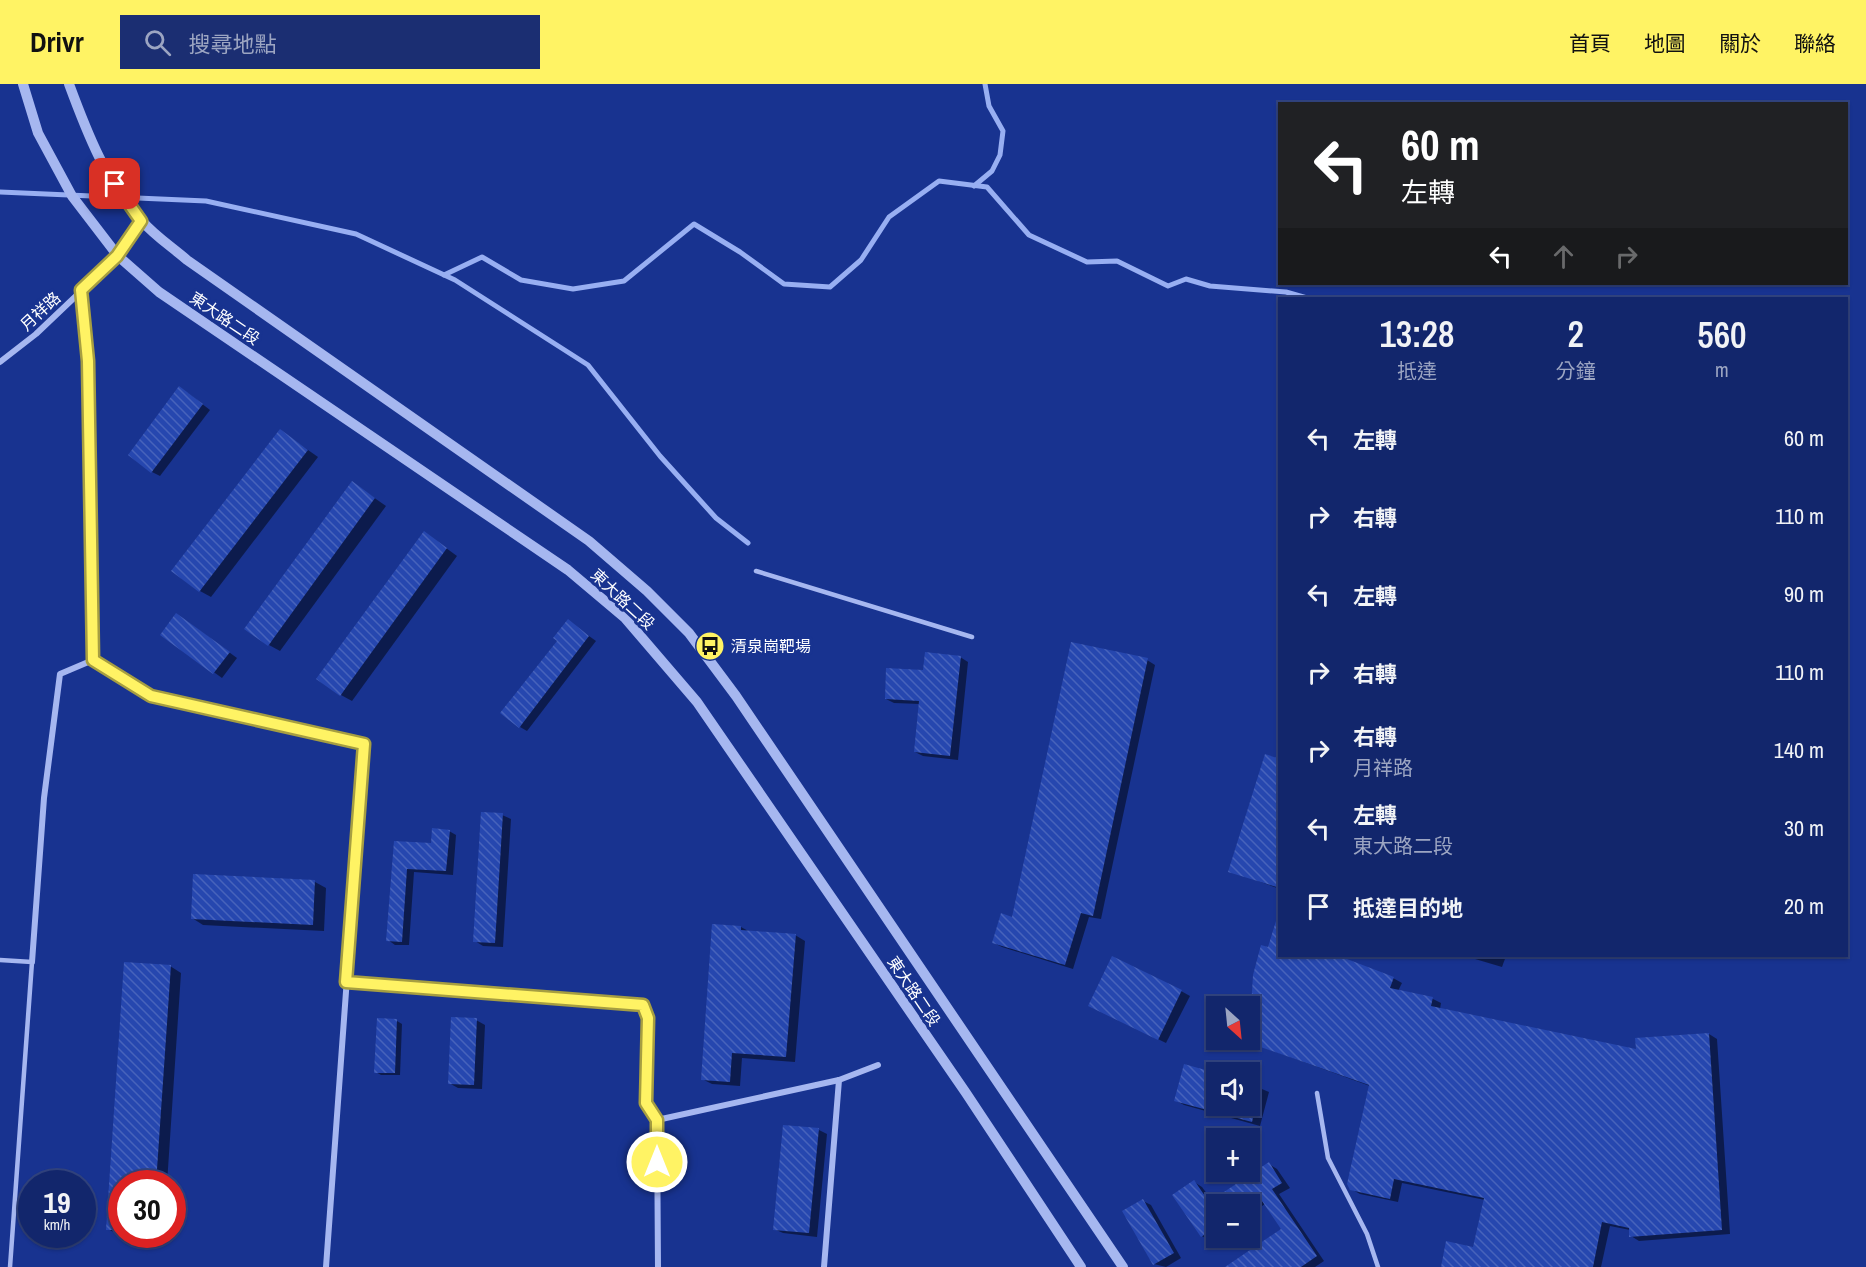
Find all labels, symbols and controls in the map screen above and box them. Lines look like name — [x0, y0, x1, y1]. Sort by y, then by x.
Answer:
search box — [120, 15, 540, 69]
text: Drivr — [30, 23, 84, 61]
icon: search — [141, 26, 174, 59]
text: 搜尋地點 — [189, 29, 277, 59]
text: 首頁 — [1569, 29, 1611, 58]
text: 地圖 — [1644, 29, 1686, 58]
text: 關於 — [1719, 29, 1761, 58]
text: 聯絡 — [1794, 29, 1836, 58]
text: 60 m — [1401, 117, 1480, 173]
icon: left — [1302, 126, 1380, 204]
pin — [89, 158, 140, 209]
icon: arrive — [98, 167, 131, 200]
text: 左轉 — [1401, 174, 1455, 210]
icon: left — [1484, 240, 1517, 273]
icon: ahead — [1547, 240, 1580, 273]
icon: right — [1610, 240, 1643, 273]
street label: 月祥路 — [15, 287, 65, 335]
street label: 東大路二段 — [186, 287, 264, 349]
text: 13:28 — [1379, 310, 1454, 358]
text: 2 — [1568, 310, 1584, 358]
text: 560 — [1697, 311, 1747, 359]
text: m — [1715, 356, 1729, 383]
text: 抵達 — [1397, 357, 1437, 384]
text: 分鐘 — [1556, 357, 1596, 384]
icon: left — [1302, 422, 1335, 455]
text: 60 m — [1784, 423, 1824, 453]
text: 左轉 — [1353, 425, 1397, 455]
icon: right — [1302, 500, 1335, 533]
text: 110 m — [1775, 501, 1824, 531]
text: 右轉 — [1353, 503, 1397, 533]
street label: 東大路二段 — [586, 564, 660, 634]
icon: left — [1302, 578, 1335, 611]
text: 90 m — [1784, 579, 1824, 609]
text: 左轉 — [1353, 581, 1397, 611]
bus stop icon: 清泉崗靶場 — [694, 630, 726, 662]
place label: 清泉崗靶場 — [731, 635, 811, 657]
icon: right — [1302, 656, 1335, 689]
text: 110 m — [1775, 657, 1824, 687]
text: 右轉 — [1353, 659, 1397, 689]
text: 右轉 — [1353, 722, 1397, 752]
icon: right — [1302, 734, 1335, 767]
text: 140 m — [1774, 735, 1824, 765]
text: 月祥路 — [1353, 754, 1413, 781]
text: 左轉 — [1353, 800, 1397, 830]
icon: left — [1302, 812, 1335, 845]
text: 30 m — [1784, 813, 1824, 843]
text: 東大路二段 — [1353, 832, 1453, 859]
icon: arrive — [1302, 890, 1335, 923]
text: 20 m — [1784, 891, 1824, 921]
text: 抵達目的地 — [1353, 893, 1463, 923]
street label: 東大路二段 — [883, 952, 945, 1030]
north arrow — [1206, 996, 1260, 1050]
map controls — [1206, 996, 1260, 1248]
button: sound — [1206, 1062, 1260, 1116]
button: + — [1206, 1128, 1260, 1182]
position arrow — [625, 1130, 689, 1194]
speed limit sign: 30 — [108, 1170, 186, 1248]
text: 19 — [43, 1182, 71, 1222]
button: − — [1206, 1194, 1260, 1248]
text: km/h — [44, 1214, 70, 1235]

